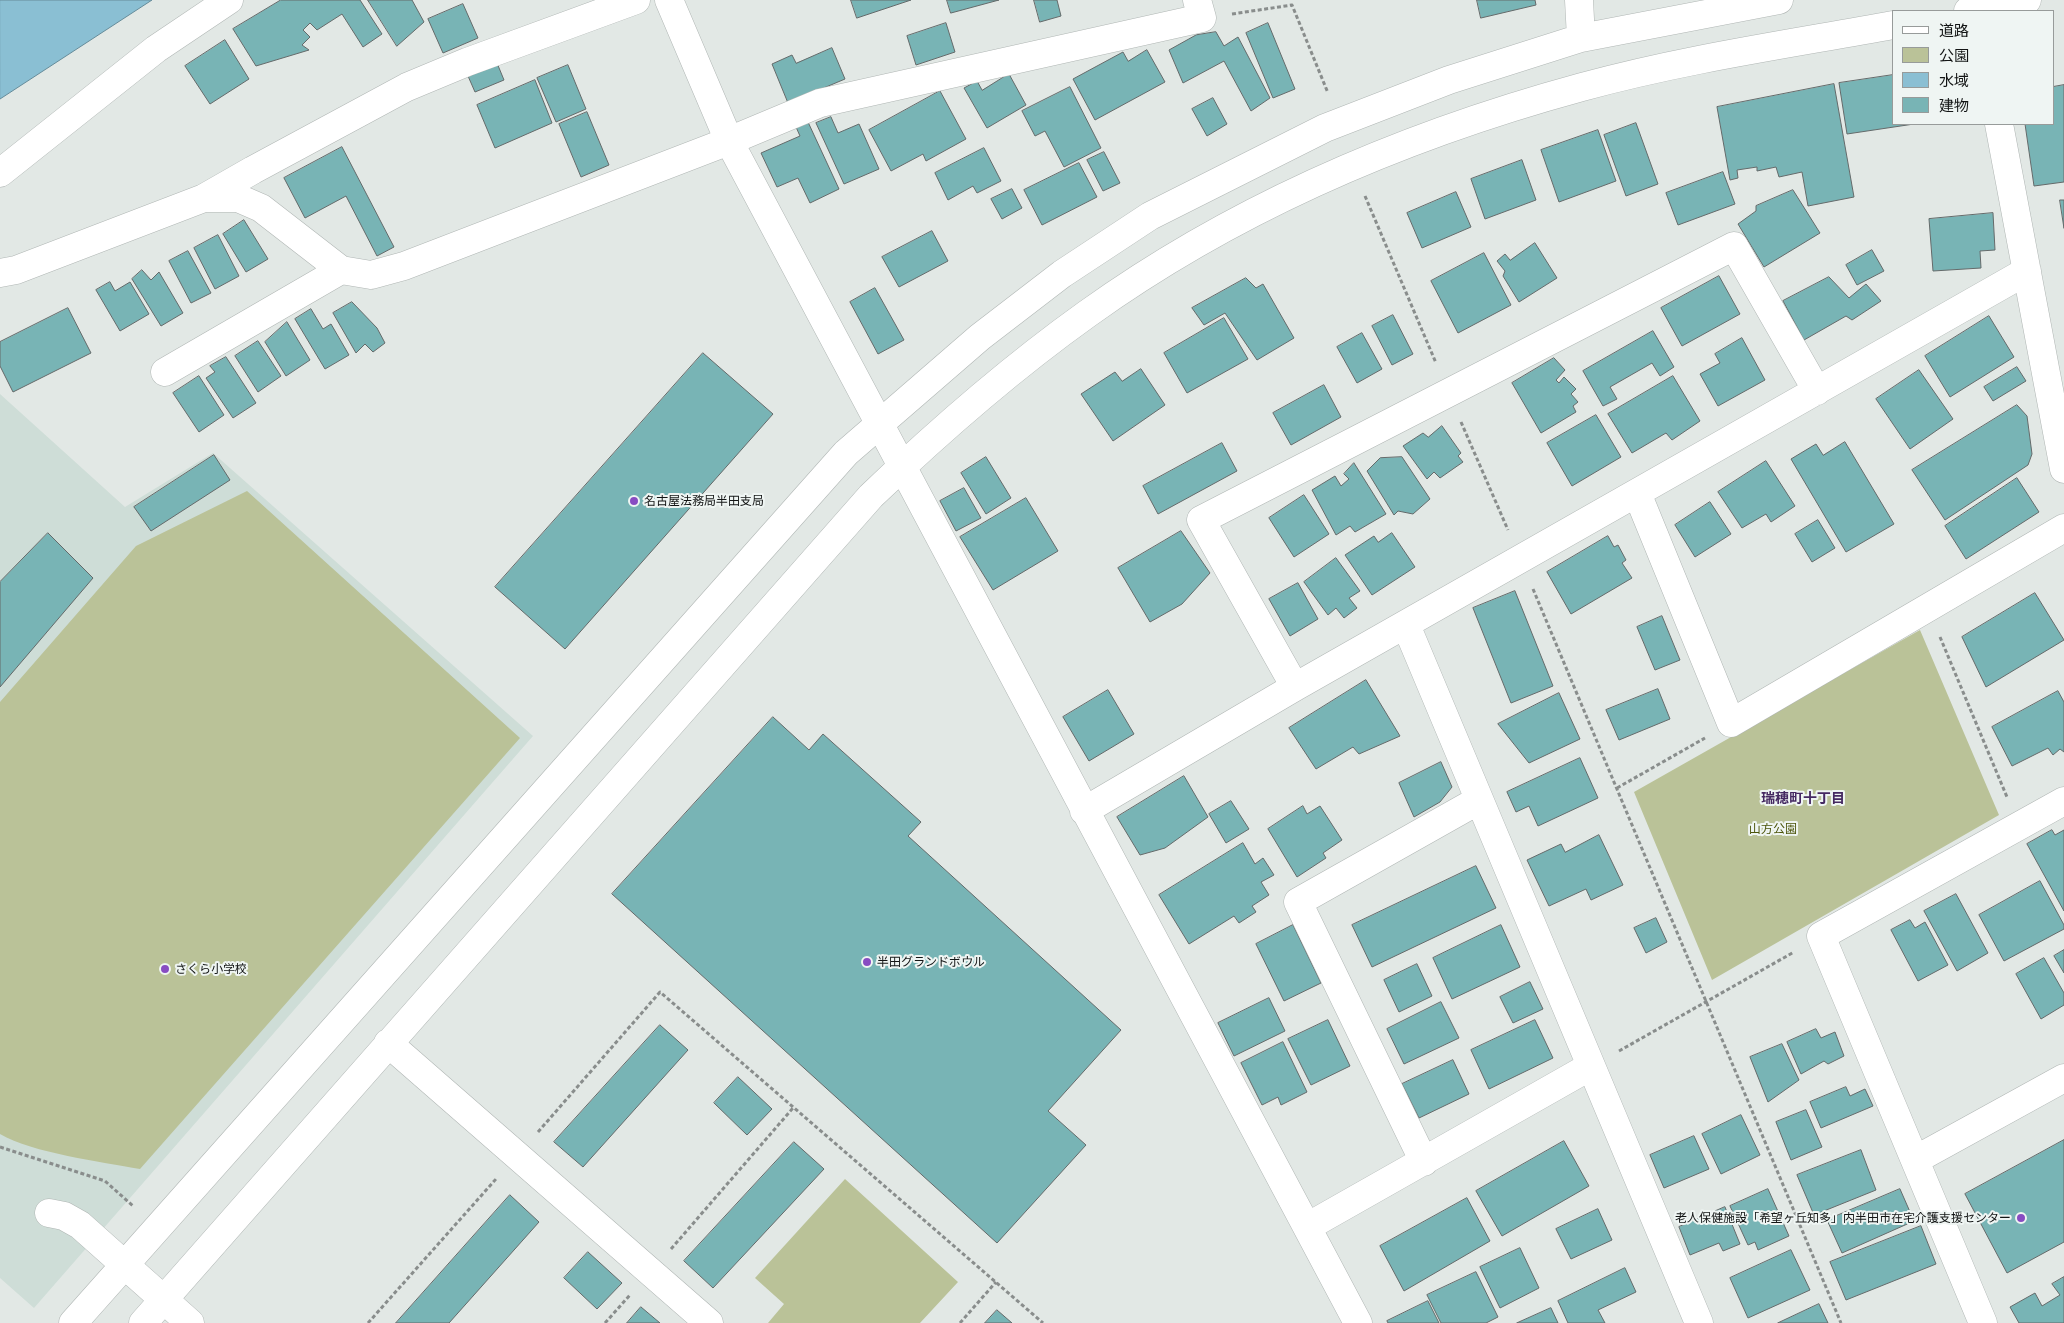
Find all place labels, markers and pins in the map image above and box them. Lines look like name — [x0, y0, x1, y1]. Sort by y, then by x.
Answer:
place label: 名古屋法務局半田支局 — [644, 494, 764, 508]
marker: 名古屋法務局半田支局 — [628, 495, 640, 507]
place label: 半田グランドボウル — [877, 955, 985, 969]
marker: 半田グランドボウル — [861, 956, 873, 968]
place label: さくら小学校 — [175, 962, 247, 976]
marker: さくら小学校 — [159, 963, 171, 975]
place label: 老人保健施設「希望ヶ丘知多」内半田市在宅介護支援センター — [1675, 1211, 2011, 1225]
marker: 老人保健施設「希望ヶ丘知多」内半田市在宅介護支援センター — [2015, 1212, 2027, 1224]

